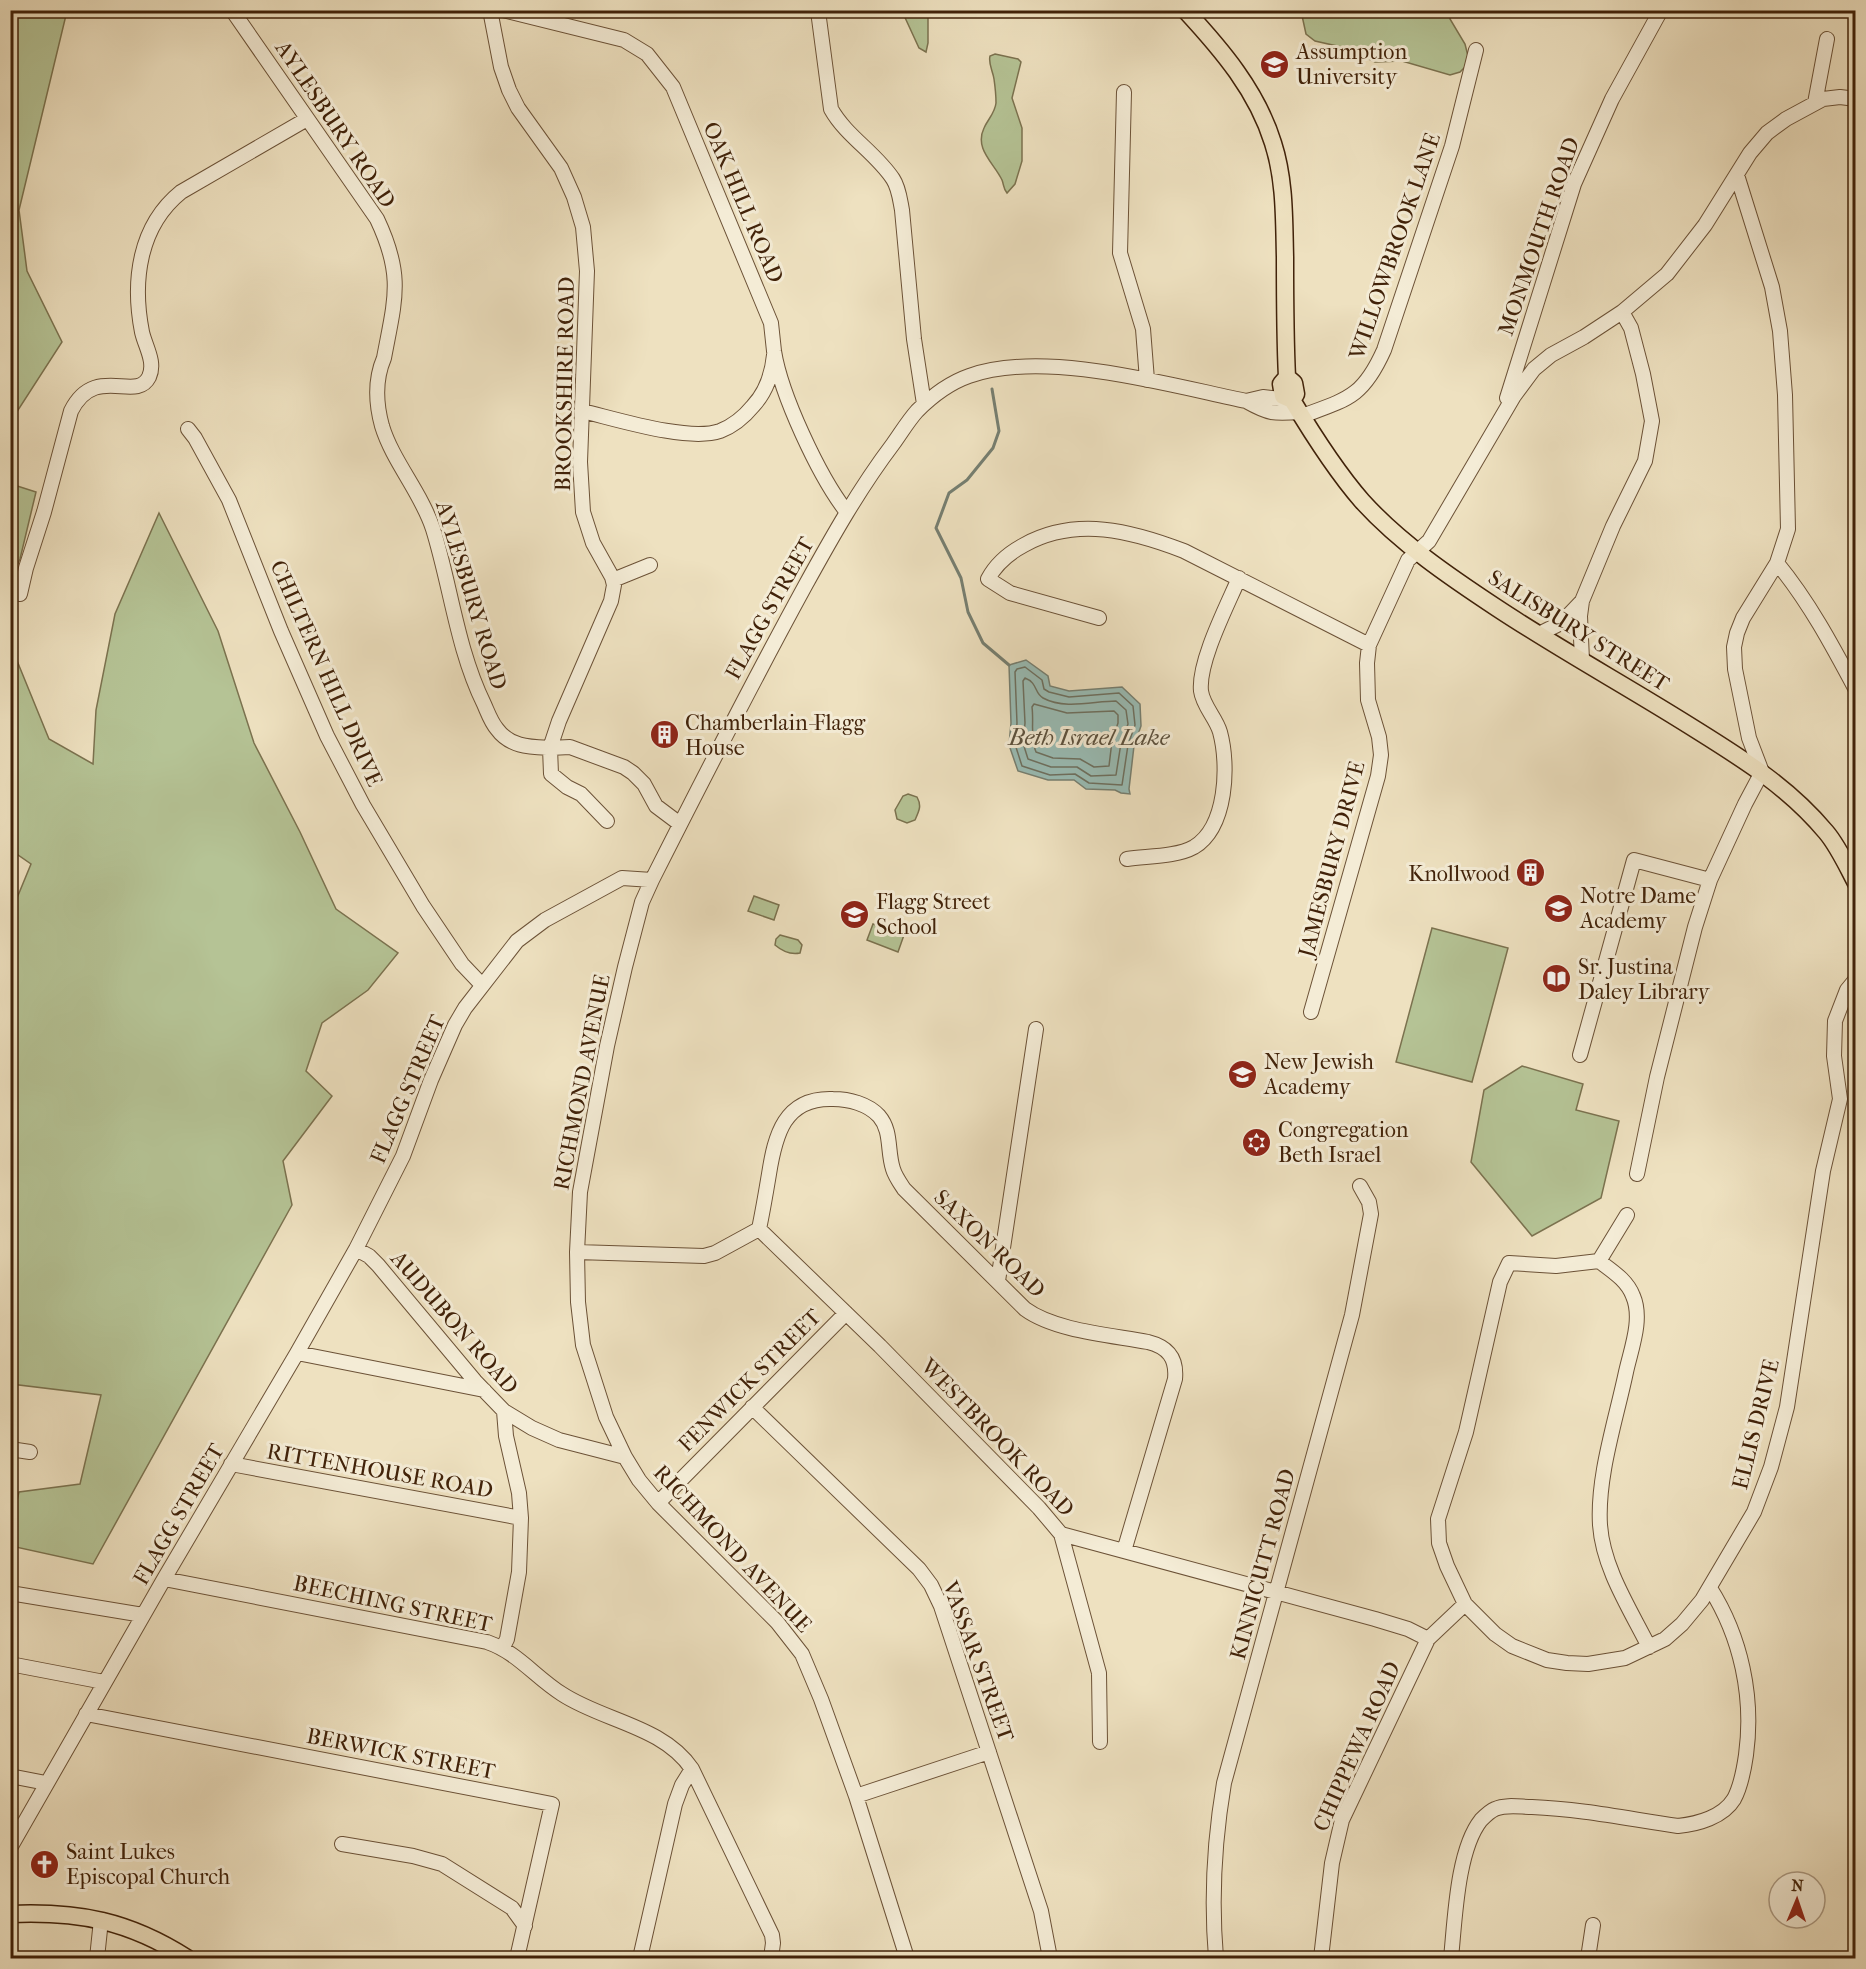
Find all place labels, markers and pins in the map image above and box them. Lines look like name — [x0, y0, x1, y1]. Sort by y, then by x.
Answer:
place label: Assumption University — [1295, 39, 1407, 90]
school or university icon: Assumption University — [1259, 48, 1291, 80]
place label: Chamberlain-Flagg House — [685, 710, 865, 761]
building icon: Chamberlain-Flagg House — [648, 719, 680, 751]
building icon: Knollwood — [1515, 857, 1547, 889]
place label: Knollwood — [1408, 861, 1511, 887]
place label: Notre Dame Academy — [1579, 883, 1696, 934]
place label: Flagg Street School — [876, 889, 991, 940]
school or university icon: Notre Dame Academy — [1543, 892, 1575, 924]
school or university icon: Flagg Street School — [839, 898, 871, 930]
place label: Sr. Justina Daley Library — [1578, 954, 1711, 1005]
library icon: Sr. Justina Daley Library — [1541, 963, 1573, 995]
place label: New Jewish Academy — [1263, 1049, 1375, 1100]
school or university icon: New Jewish Academy — [1227, 1058, 1259, 1090]
place label: Congregation Beth Israel — [1278, 1117, 1409, 1168]
synagogue icon: Congregation Beth Israel — [1241, 1126, 1273, 1158]
place label: Saint Lukes Episcopal Church — [66, 1839, 231, 1890]
church icon: Saint Lukes Episcopal Church — [29, 1848, 61, 1880]

